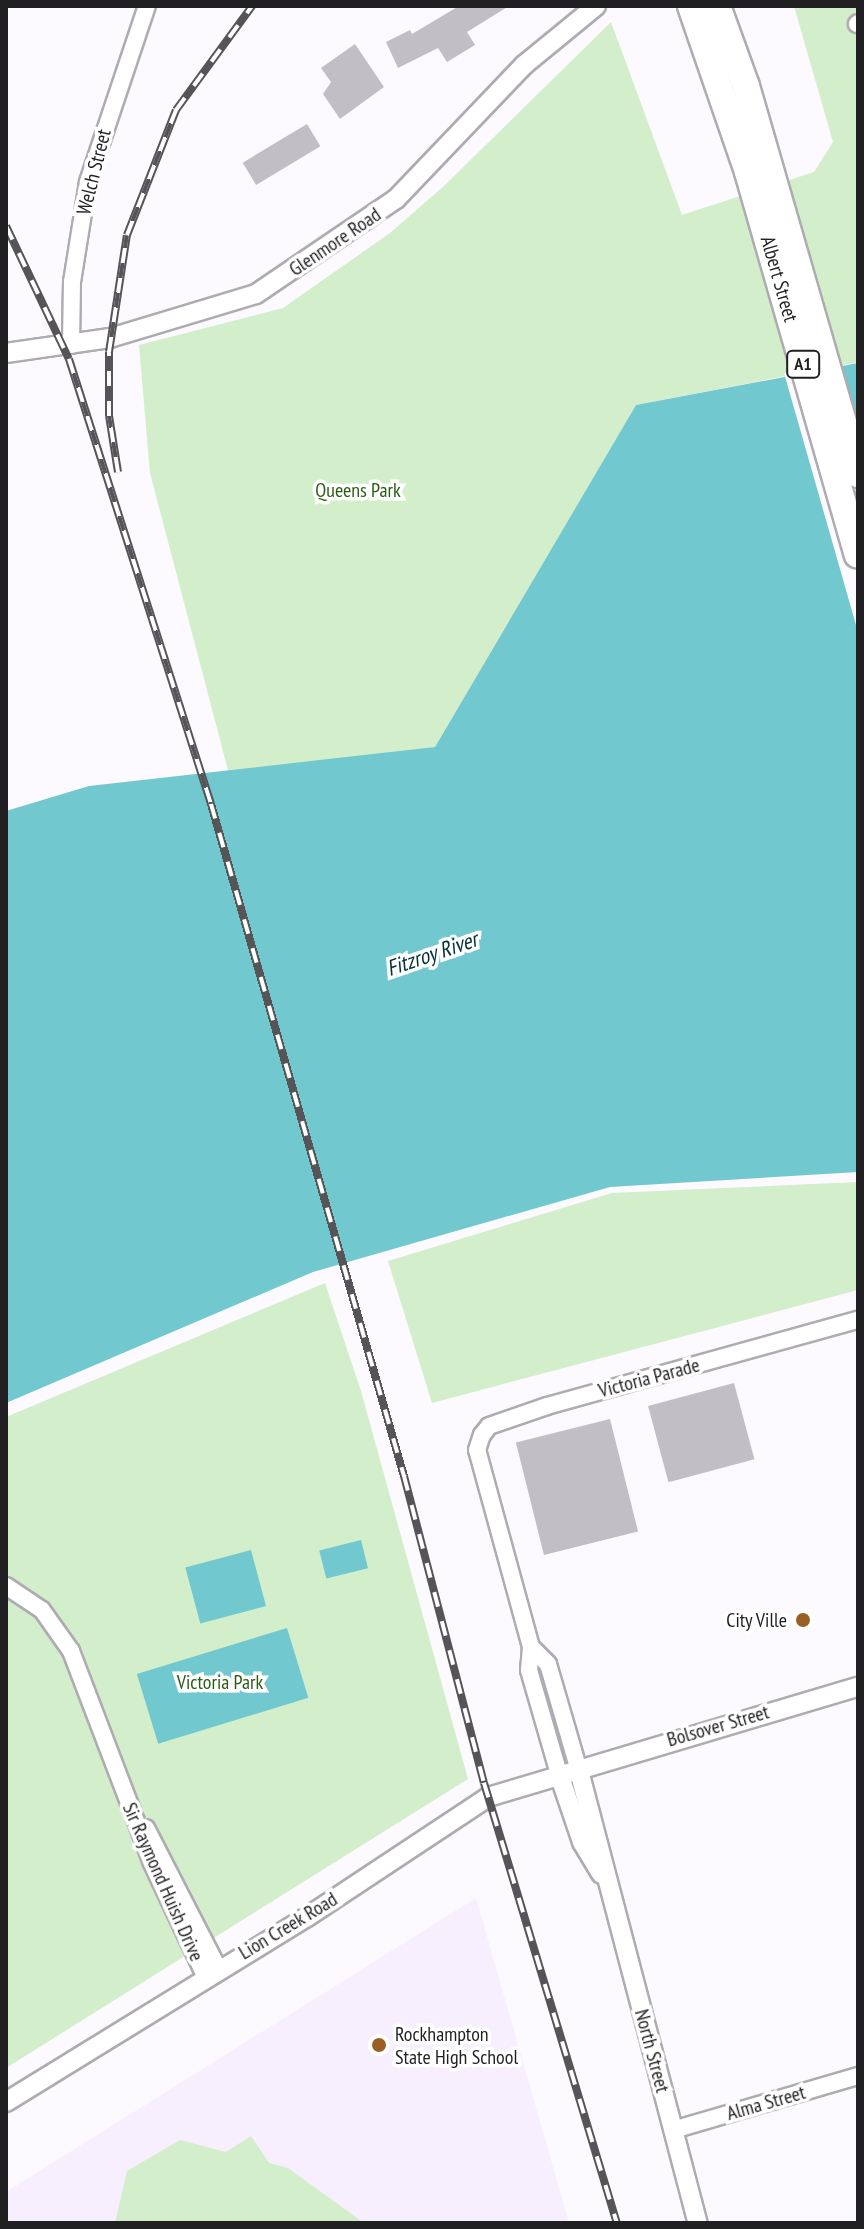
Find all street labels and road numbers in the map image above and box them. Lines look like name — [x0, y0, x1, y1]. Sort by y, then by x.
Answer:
street label: Welch Street — [72, 127, 116, 217]
street label: Glenmore Road — [285, 203, 385, 281]
street label: Albert Street — [755, 233, 803, 325]
road number: A1 — [785, 350, 821, 378]
street label: Victoria Parade — [596, 1353, 702, 1403]
street label: Bolsover Street — [664, 1700, 772, 1752]
street label: Sir Raymond Huish Drive — [117, 1799, 209, 1965]
street label: Lion Creek Road — [234, 1887, 342, 1965]
street label: North Street — [629, 2007, 675, 2095]
street label: Alma Street — [724, 2080, 808, 2126]

